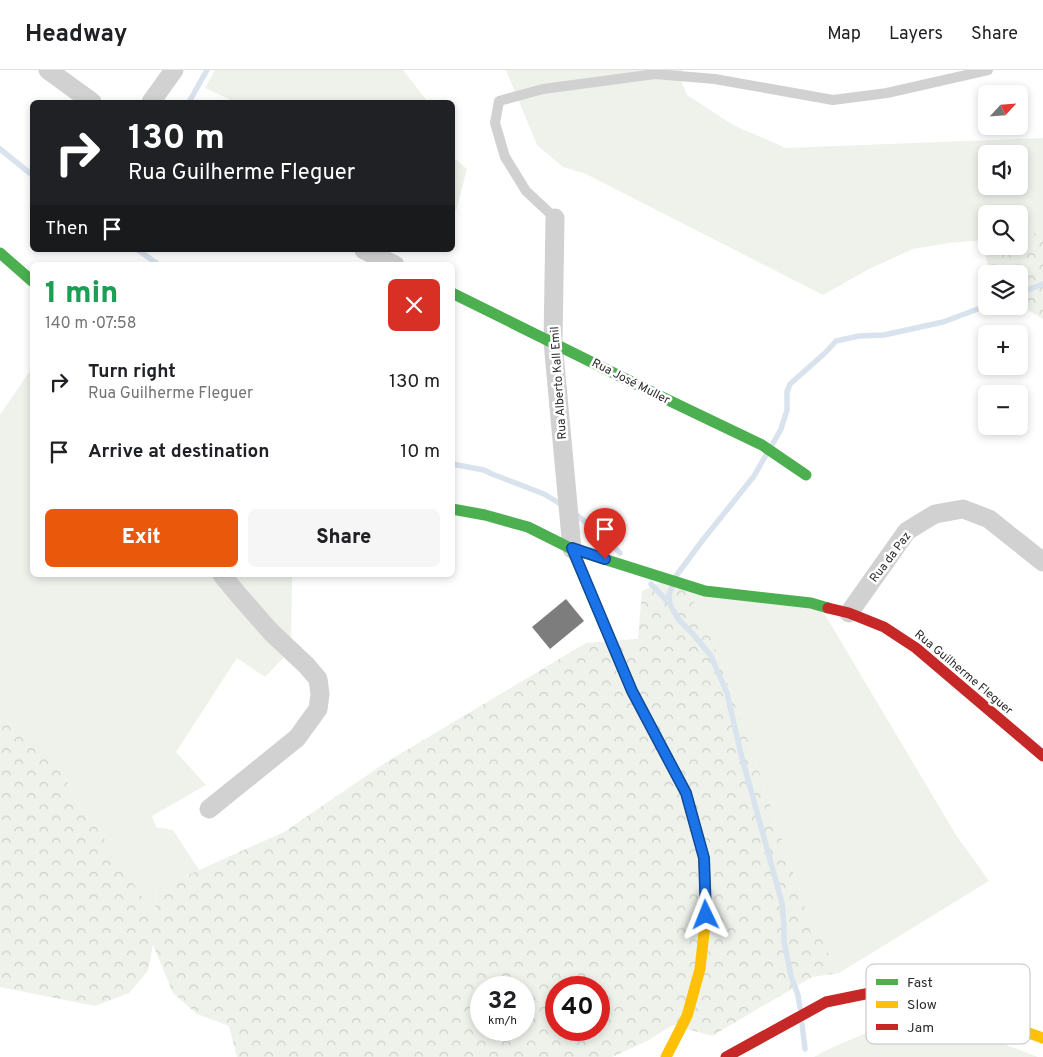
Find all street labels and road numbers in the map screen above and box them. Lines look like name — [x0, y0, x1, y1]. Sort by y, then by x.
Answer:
street label: Rua Alberto Kall Emil — [547, 326, 571, 440]
street label: Rua José Muller — [589, 355, 673, 409]
street label: Rua da Paz — [867, 529, 915, 586]
street label: Rua Guilherme Fleguer — [911, 627, 1016, 719]

